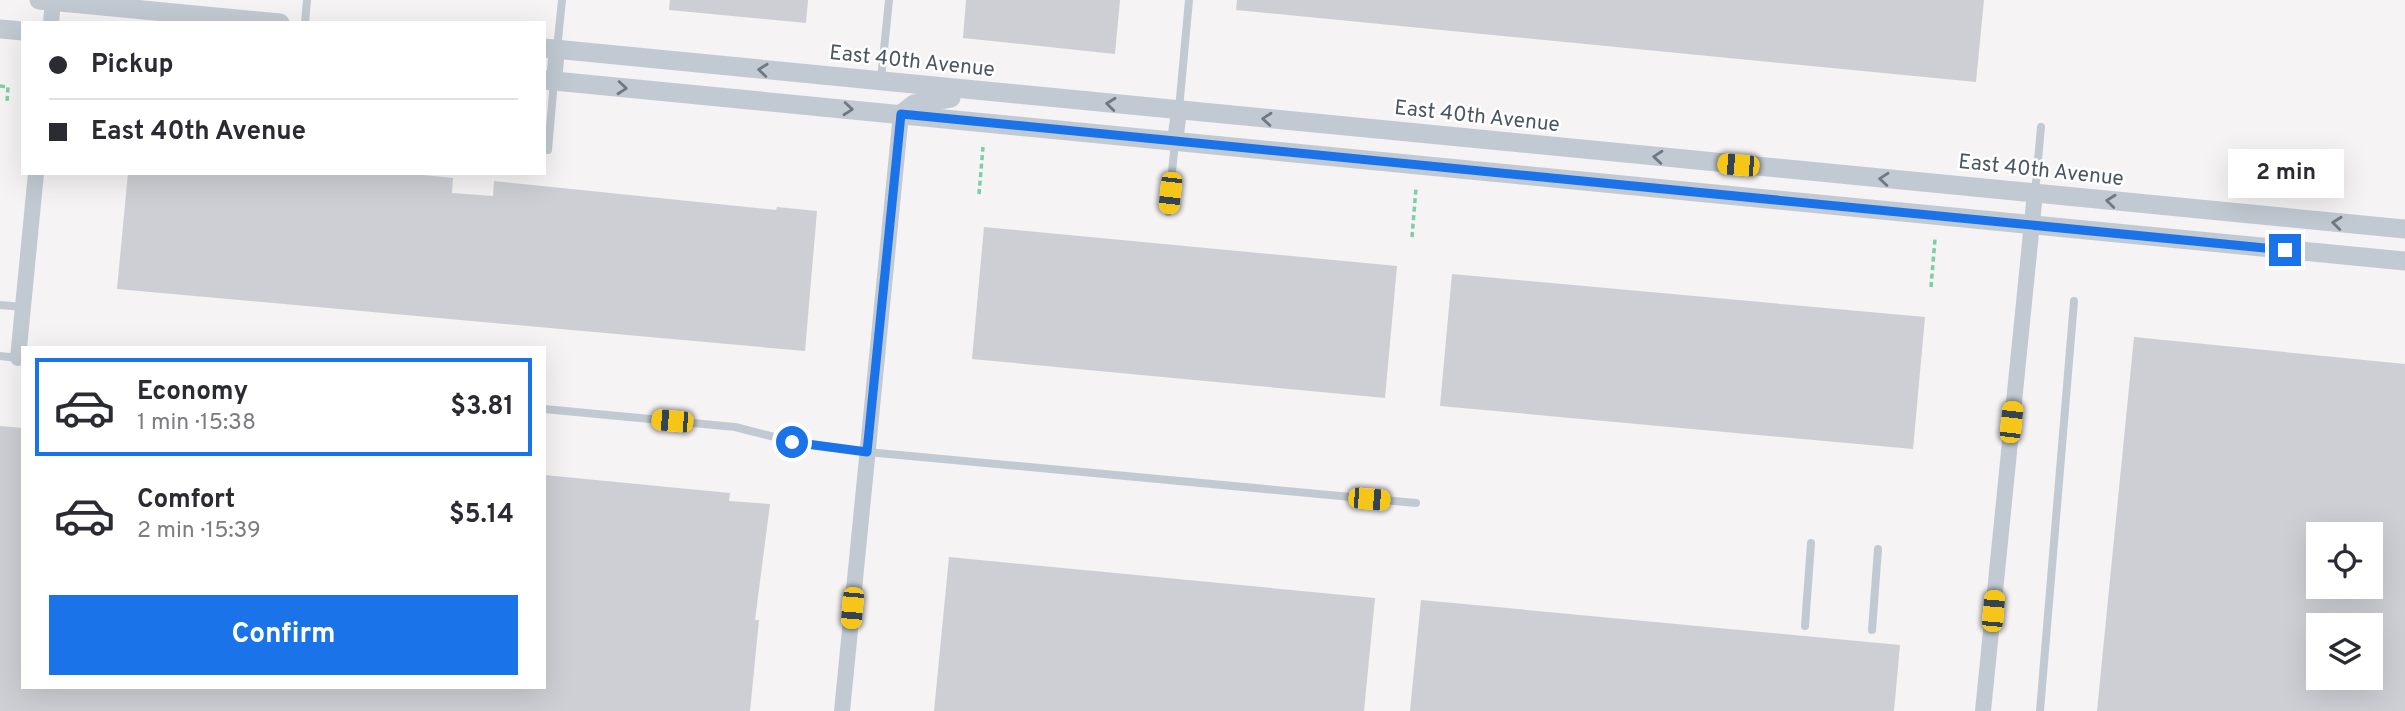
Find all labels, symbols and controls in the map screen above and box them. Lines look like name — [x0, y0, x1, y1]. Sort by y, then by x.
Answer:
street label: East 40th Avenue — [828, 40, 996, 84]
text: Pickup — [91, 49, 174, 82]
one-way arrow — [757, 63, 768, 78]
one-way arrow — [617, 80, 628, 95]
street label: East 40th Avenue — [1393, 95, 1561, 139]
one-way arrow — [1105, 97, 1117, 112]
one-way arrow — [843, 101, 854, 116]
one-way arrow — [1261, 112, 1272, 127]
text: East 40th Avenue — [91, 116, 306, 149]
callout: 2 min — [2227, 148, 2343, 198]
street label: East 40th Avenue — [1957, 149, 2125, 193]
one-way arrow — [1652, 150, 1663, 165]
car — [1717, 153, 1760, 177]
text: 2 min — [2256, 159, 2316, 188]
car — [1158, 171, 1183, 215]
one-way arrow — [1878, 172, 1889, 187]
one-way arrow — [2105, 193, 2116, 208]
one-way arrow — [2331, 216, 2342, 231]
route end — [2269, 234, 2301, 266]
icon: car — [53, 376, 116, 439]
text: Economy — [137, 376, 248, 409]
text: $3.81 — [450, 391, 514, 424]
car — [1999, 400, 2024, 444]
text: 1 min · 15:38 — [137, 409, 256, 438]
car — [651, 409, 694, 433]
route start — [776, 426, 808, 458]
icon: car — [53, 484, 116, 547]
text: Comfort — [137, 484, 235, 517]
car — [1348, 487, 1391, 511]
text: $5.14 — [449, 499, 514, 532]
text: 2 min · 15:39 — [137, 517, 261, 546]
map controls — [2306, 522, 2383, 690]
button: locate — [2306, 522, 2383, 599]
car — [840, 586, 865, 630]
car — [1981, 589, 2006, 633]
button: Confirm — [49, 595, 518, 675]
button: layers — [2306, 613, 2383, 690]

